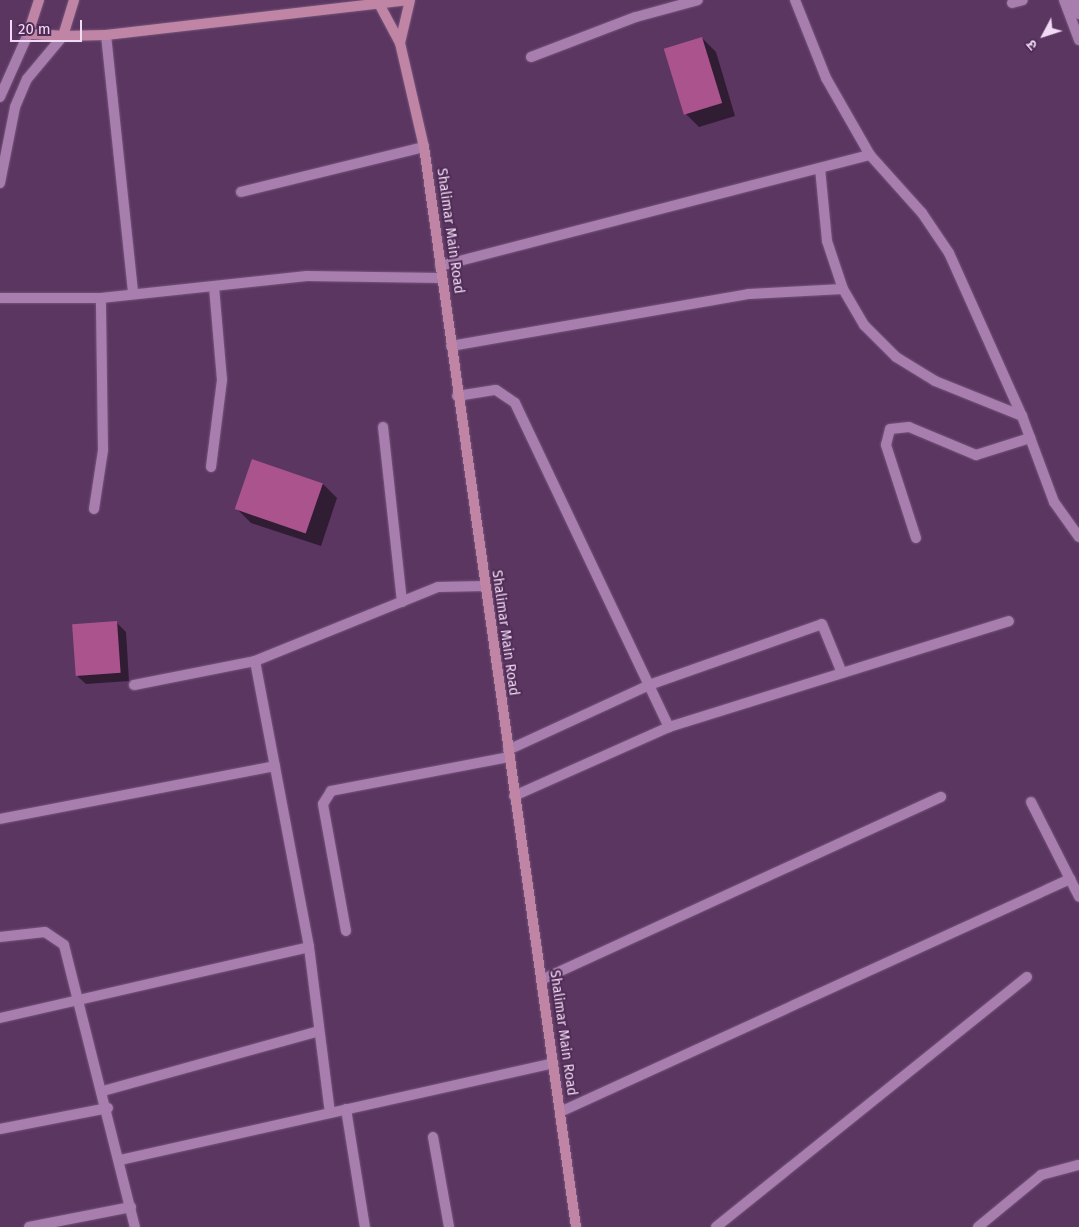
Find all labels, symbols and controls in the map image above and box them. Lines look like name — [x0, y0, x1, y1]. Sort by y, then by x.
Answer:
scale bar — [12, 10, 85, 42]
north arrow — [1019, 10, 1069, 60]
text: 20 m — [18, 20, 51, 38]
text: उ — [1023, 36, 1041, 54]
street label: Shalimar Main Road — [433, 167, 467, 295]
street label: Shalimar Main Road — [488, 569, 522, 697]
street label: Shalimar Main Road — [546, 969, 580, 1097]

